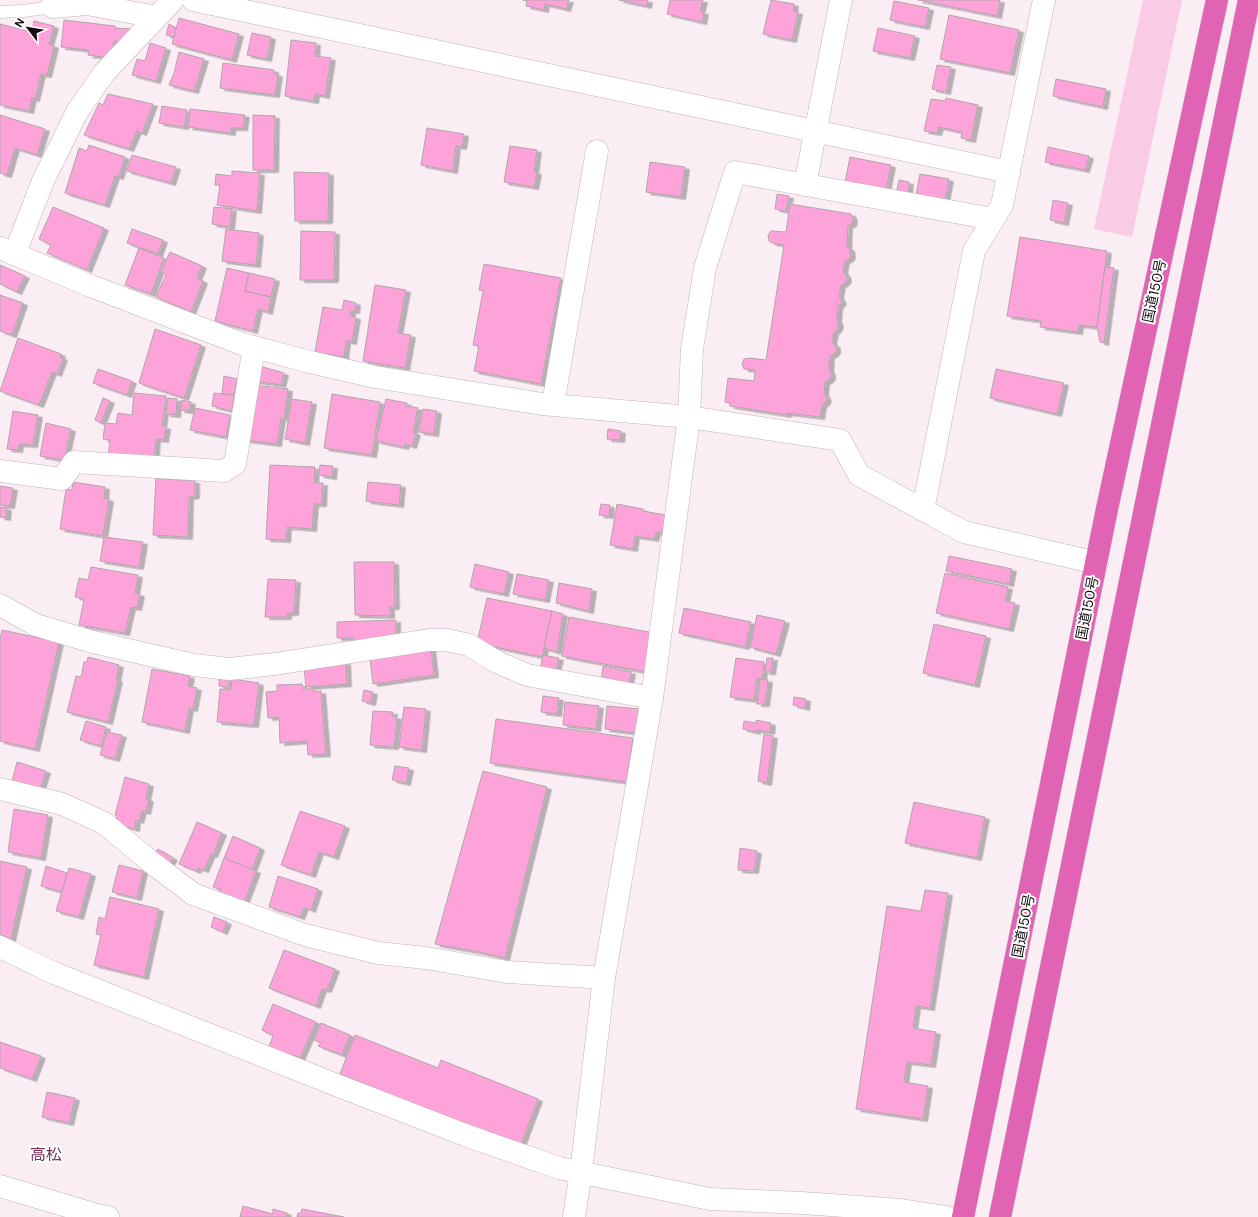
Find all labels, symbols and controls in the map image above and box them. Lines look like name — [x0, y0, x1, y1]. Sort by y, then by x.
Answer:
north arrow — [8, 8, 48, 48]
text: N — [11, 16, 27, 30]
street label: 国道150号 — [1138, 258, 1170, 324]
street label: 国道150号 — [1072, 575, 1102, 641]
street label: 国道150号 — [1008, 893, 1038, 959]
district label: 高松 — [30, 1144, 62, 1165]

